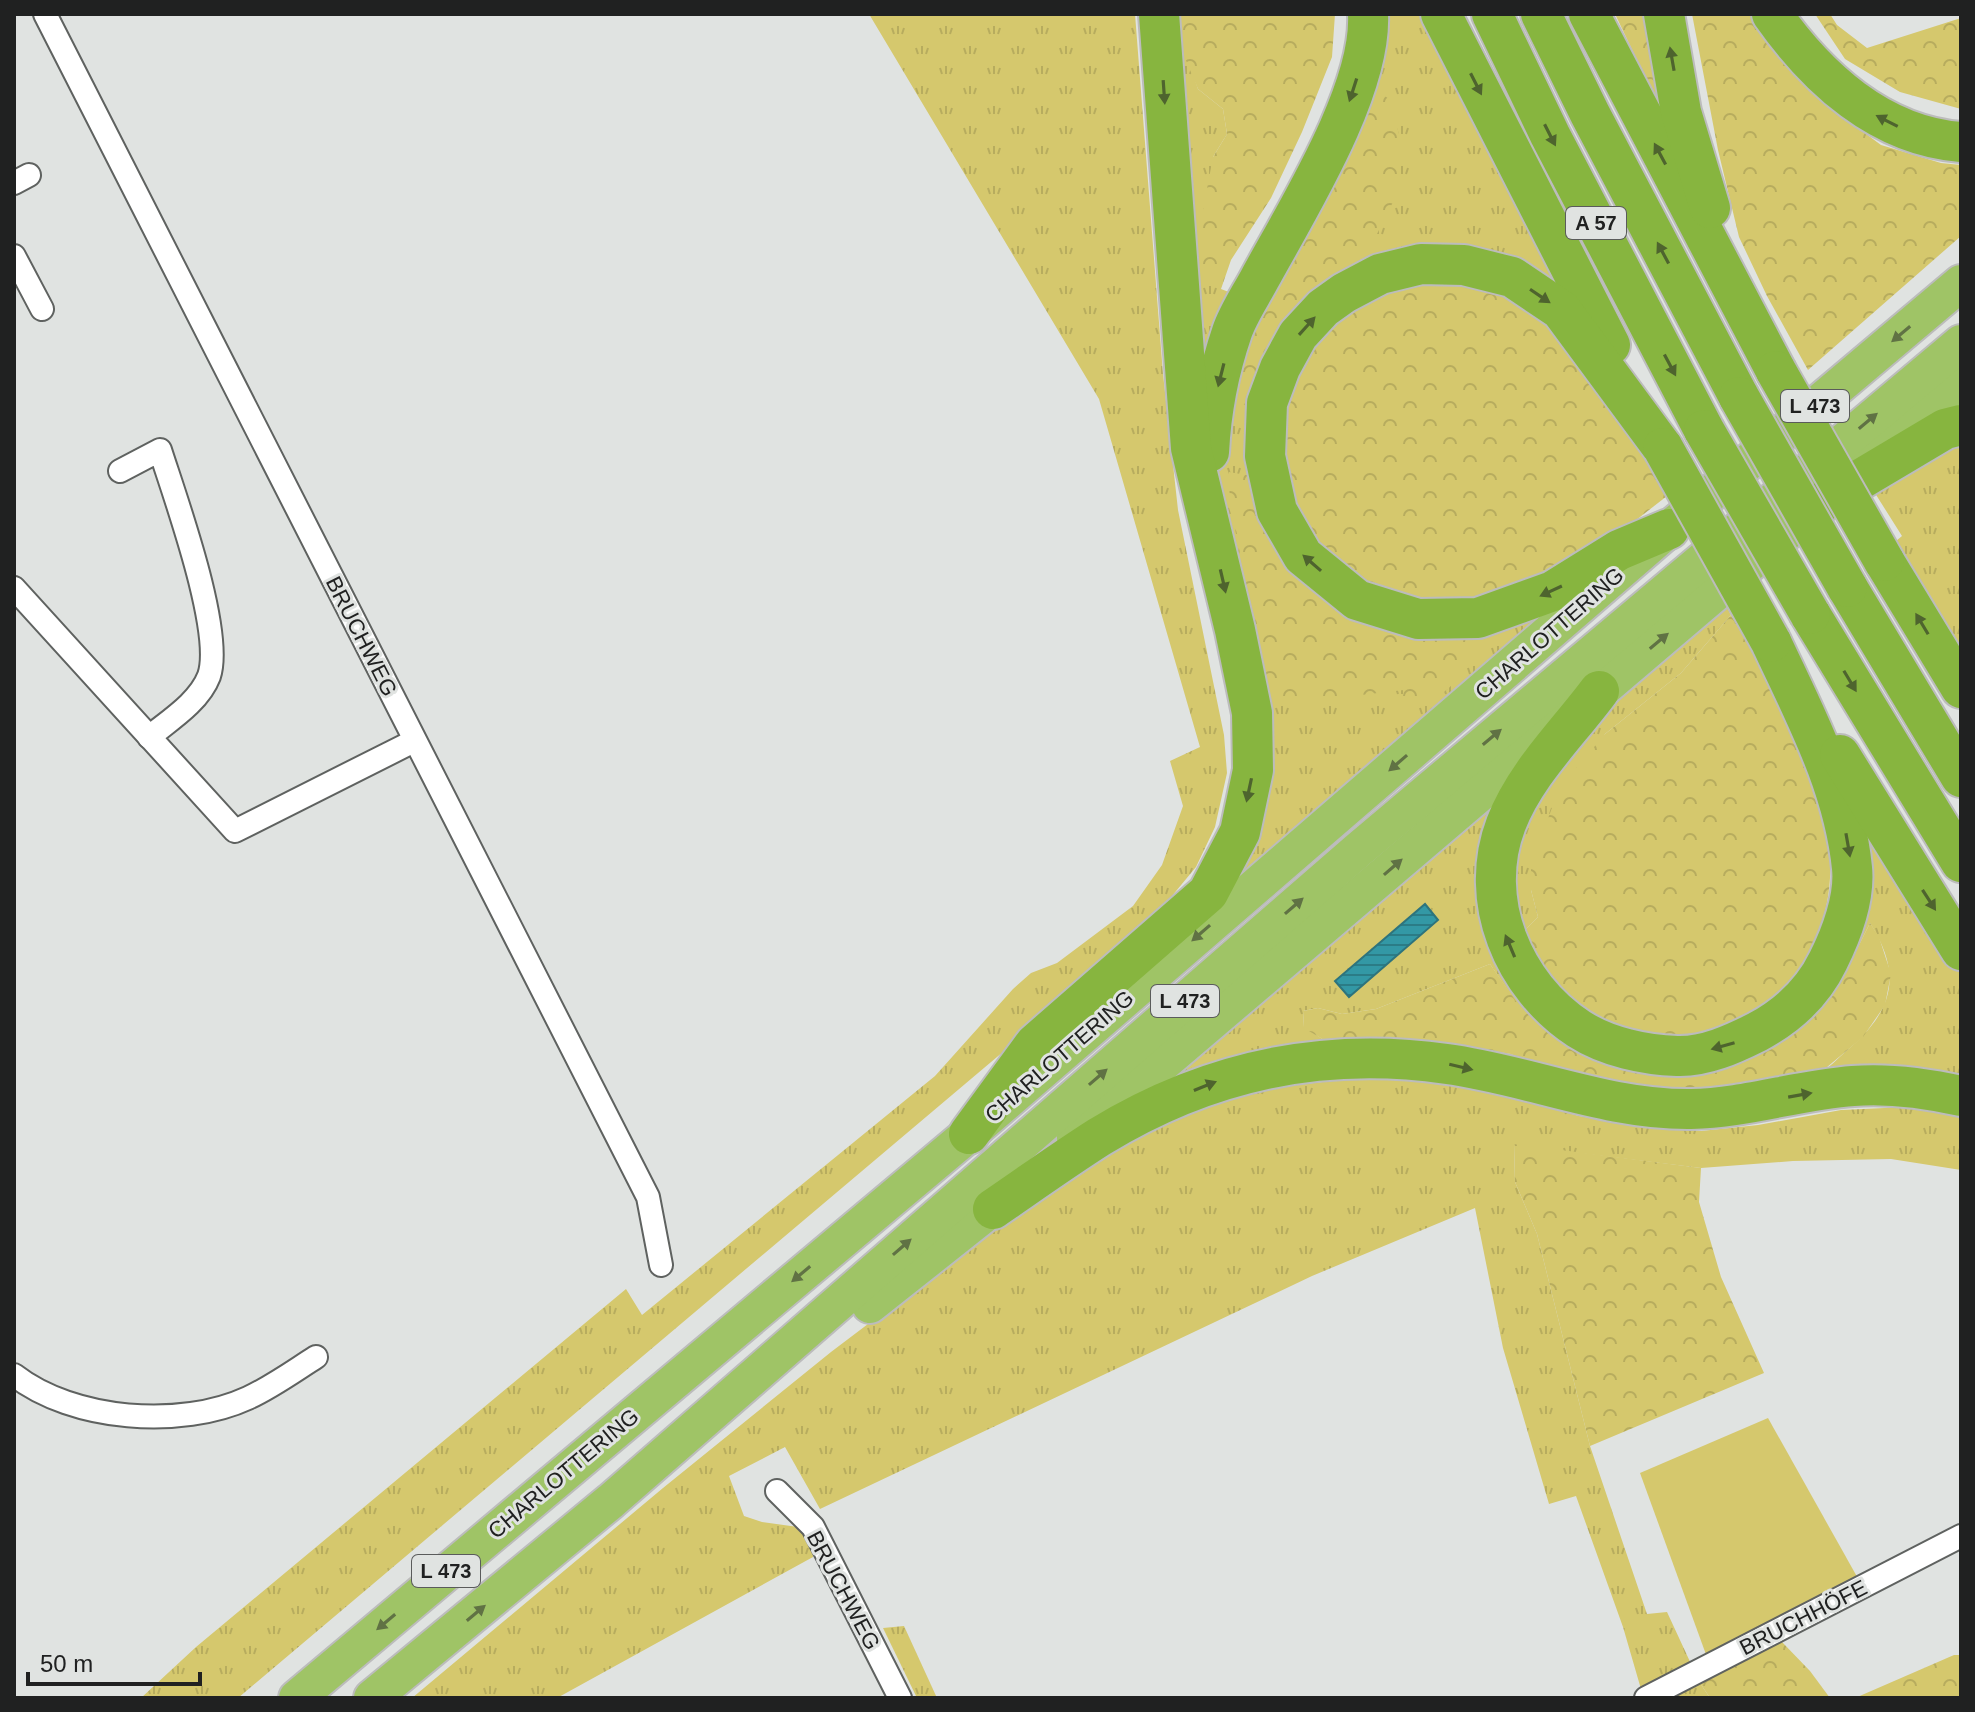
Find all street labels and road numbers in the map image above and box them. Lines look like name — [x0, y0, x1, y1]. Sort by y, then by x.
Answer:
road number: A 57 — [1566, 207, 1626, 239]
road number: L 473 — [1781, 390, 1849, 422]
street label: CHARLOTTERING — [1470, 562, 1629, 705]
street label: BRUCHWEG — [321, 572, 402, 700]
street label: CHARLOTTERING — [980, 985, 1139, 1128]
road number: L 473 — [1151, 985, 1219, 1017]
street label: CHARLOTTERING — [483, 1403, 643, 1543]
street label: BRUCHWEG — [802, 1527, 885, 1654]
road number: L 473 — [412, 1555, 480, 1587]
street label: BRUCHHÖFE — [1735, 1575, 1871, 1660]

